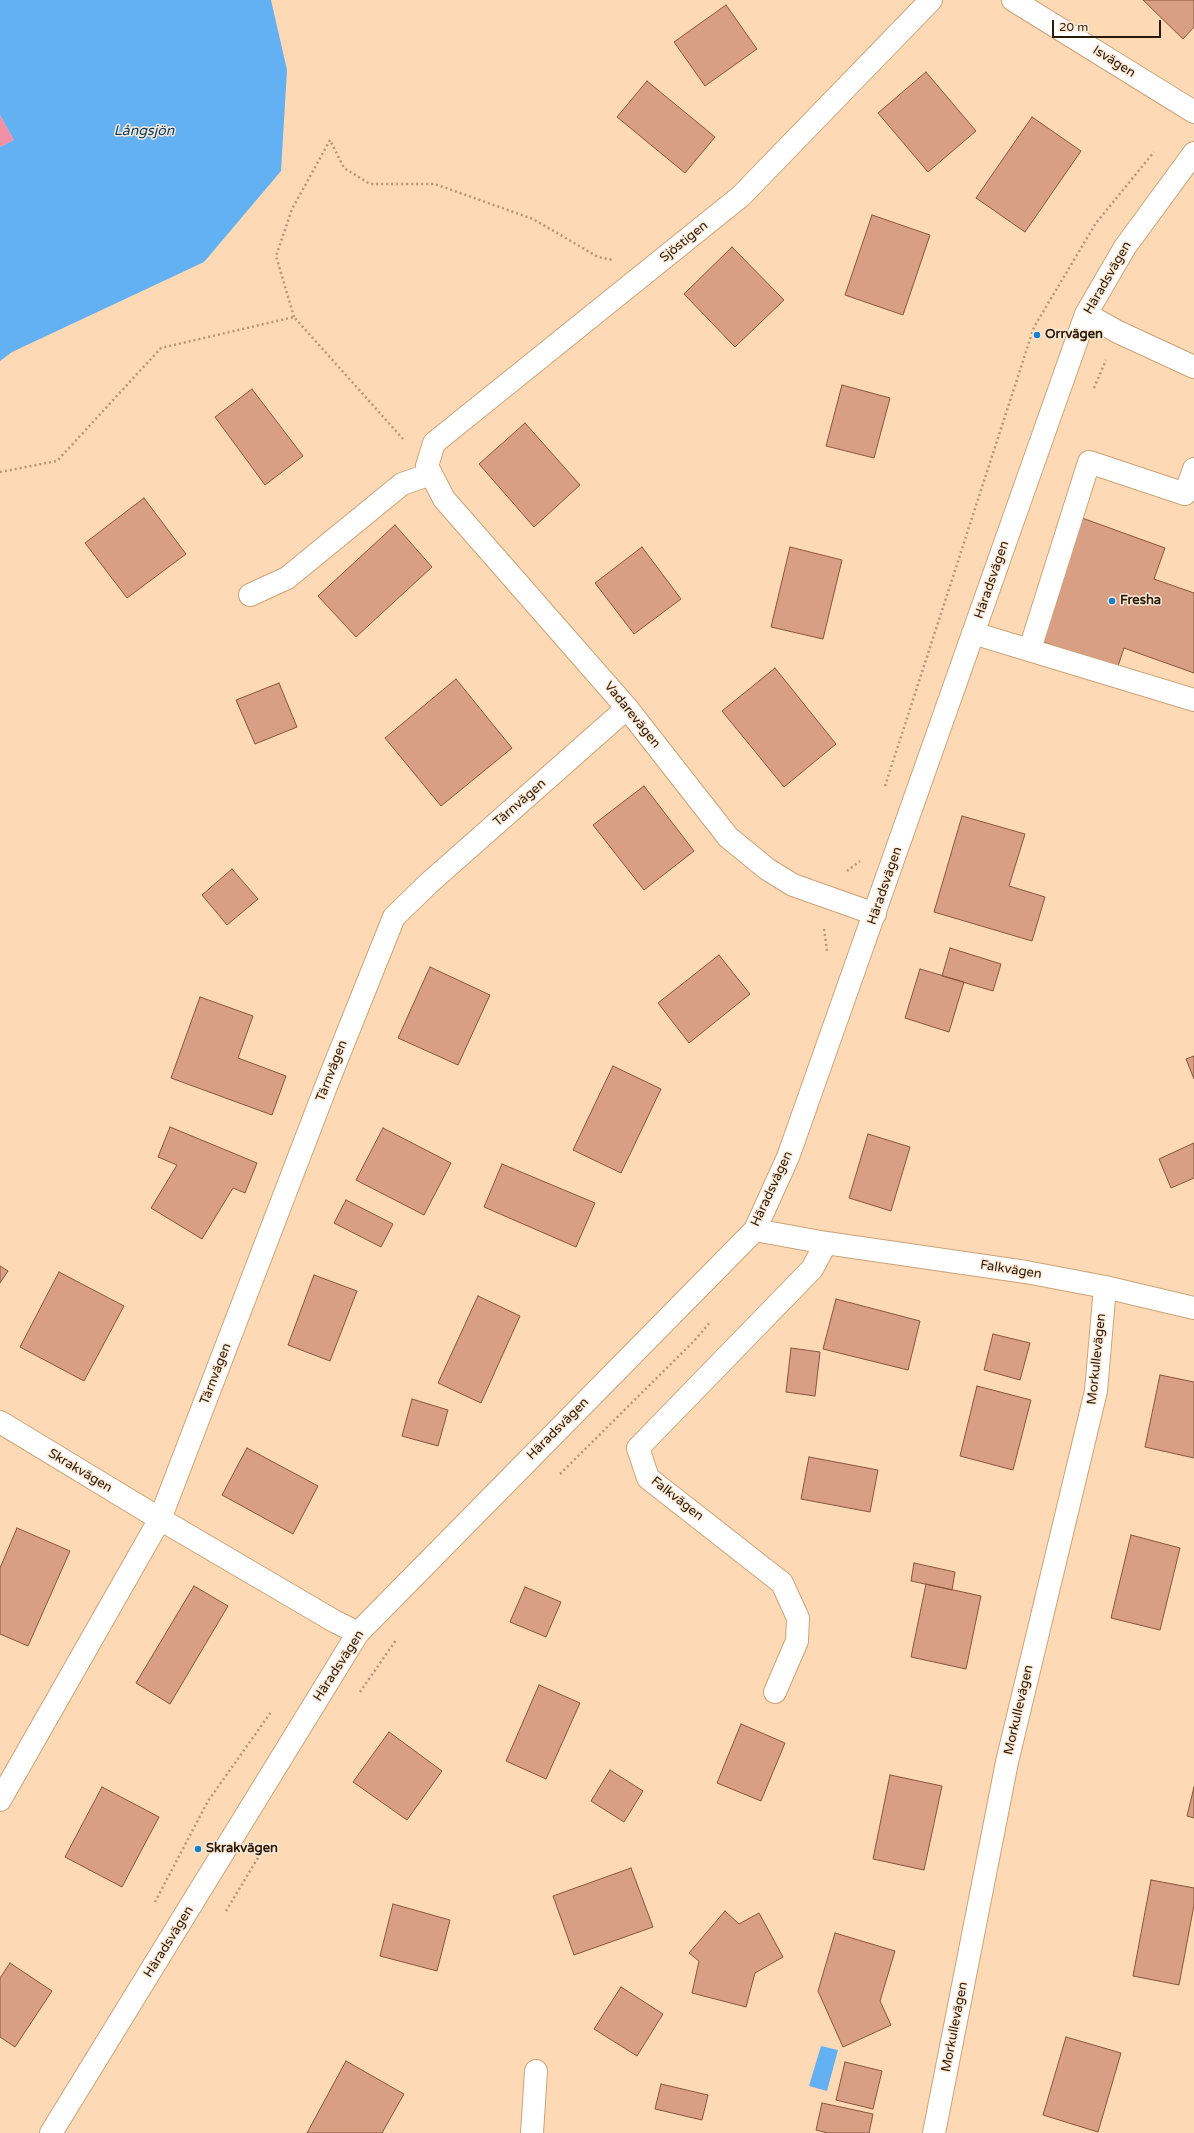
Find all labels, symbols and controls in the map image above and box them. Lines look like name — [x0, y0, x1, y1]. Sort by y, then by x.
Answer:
scale bar — [1054, 12, 1163, 38]
text: 20 m — [1059, 20, 1088, 34]
street label: Isvägen — [1090, 43, 1138, 81]
water label: Långsjön — [114, 123, 174, 139]
street label: Sjöstigen — [657, 218, 711, 266]
street label: Häradsvägen — [1081, 239, 1135, 317]
place label: Orrvägen — [1045, 327, 1103, 343]
marker: Orrvägen — [1032, 330, 1042, 340]
street label: Häradsvägen — [971, 539, 1013, 621]
place label: Fresha — [1120, 593, 1161, 609]
marker: Fresha — [1107, 596, 1117, 606]
street label: Vadarevägen — [601, 679, 663, 751]
street label: Tärnvägen — [491, 776, 549, 830]
street label: Häradsvägen — [864, 845, 906, 927]
street label: Tärnvägen — [313, 1038, 351, 1104]
street label: Häradsvägen — [748, 1149, 796, 1229]
street label: Falkvägen — [979, 1257, 1043, 1283]
street label: Morkullevägen — [1084, 1313, 1110, 1405]
street label: Tärnvägen — [197, 1341, 235, 1407]
street label: Häradsvägen — [524, 1395, 592, 1463]
street label: Skrakvägen — [45, 1446, 115, 1496]
street label: Falkvägen — [648, 1474, 706, 1524]
street label: Häradsvägen — [310, 1628, 368, 1704]
street label: Morkullevägen — [1001, 1664, 1037, 1756]
place label: Skrakvägen — [206, 1841, 278, 1857]
marker: Skrakvägen — [193, 1844, 203, 1854]
street label: Häradsvägen — [141, 1903, 197, 1981]
street label: Morkullevägen — [939, 1981, 971, 2073]

